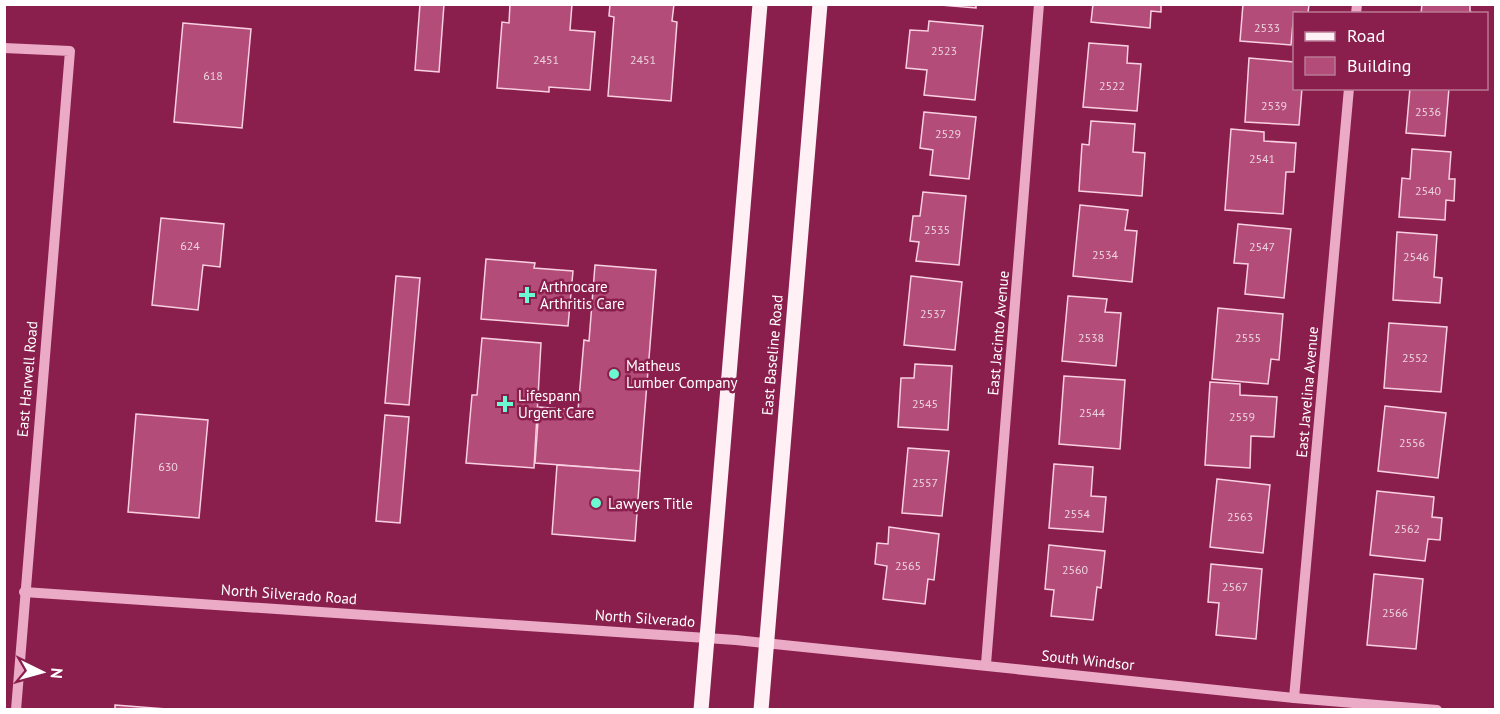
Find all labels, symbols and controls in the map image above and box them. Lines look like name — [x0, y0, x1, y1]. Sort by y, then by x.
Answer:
legend — [1293, 12, 1488, 90]
house number: 2533 — [1254, 20, 1280, 35]
text: Road — [1347, 24, 1385, 47]
house number: 2523 — [931, 43, 957, 58]
house number: 2451 — [533, 52, 559, 67]
house number: 2451 — [630, 52, 656, 67]
text: Building — [1347, 54, 1411, 77]
house number: 618 — [203, 68, 223, 83]
house number: 2522 — [1099, 78, 1125, 93]
house number: 2539 — [1261, 98, 1287, 113]
house number: 2536 — [1415, 104, 1441, 119]
house number: 2529 — [935, 126, 961, 141]
house number: 2541 — [1249, 151, 1275, 166]
house number: 2540 — [1415, 183, 1442, 198]
house number: 2535 — [924, 222, 950, 237]
house number: 624 — [180, 238, 200, 253]
house number: 2547 — [1249, 239, 1275, 254]
house number: 2534 — [1092, 247, 1119, 262]
house number: 2546 — [1403, 249, 1429, 264]
street label: East Jacinto Avenue — [983, 270, 1013, 396]
place label: Arthrocare Arthritis Care — [540, 277, 625, 313]
marker: Arthrocare Arthritis Care — [518, 286, 536, 304]
street label: East Baseline Road — [757, 294, 787, 416]
house number: 2537 — [920, 306, 946, 321]
street label: East Harwell Road — [12, 320, 42, 438]
street label: East Javelina Avenue — [1292, 326, 1322, 458]
house number: 2538 — [1078, 330, 1104, 345]
house number: 2555 — [1235, 330, 1261, 345]
house number: 2552 — [1402, 350, 1428, 365]
place label: Matheus Lumber Company — [626, 356, 738, 392]
marker: Matheus Lumber Company — [607, 367, 621, 381]
place label: Lifespann Urgent Care — [518, 386, 594, 422]
marker: Lifespann Urgent Care — [496, 395, 514, 413]
house number: 2545 — [912, 396, 938, 411]
house number: 2544 — [1079, 405, 1106, 420]
house number: 2559 — [1229, 409, 1255, 424]
house number: 2556 — [1399, 435, 1425, 450]
house number: 630 — [158, 459, 178, 474]
house number: 2557 — [912, 475, 938, 490]
place label: Lawyers Title — [608, 494, 693, 513]
marker: Lawyers Title — [589, 496, 603, 510]
house number: 2554 — [1064, 506, 1091, 521]
house number: 2563 — [1227, 509, 1253, 524]
house number: 2562 — [1394, 521, 1420, 536]
house number: 2565 — [895, 558, 921, 573]
house number: 2560 — [1062, 562, 1089, 577]
house number: 2567 — [1222, 579, 1248, 594]
street label: North Silverado Road — [220, 580, 358, 608]
street label: North Silverado — [594, 605, 696, 631]
house number: 2566 — [1382, 605, 1408, 620]
north arrow — [12, 642, 72, 702]
street label: South Windsor — [1041, 646, 1135, 674]
text: N — [47, 667, 67, 679]

